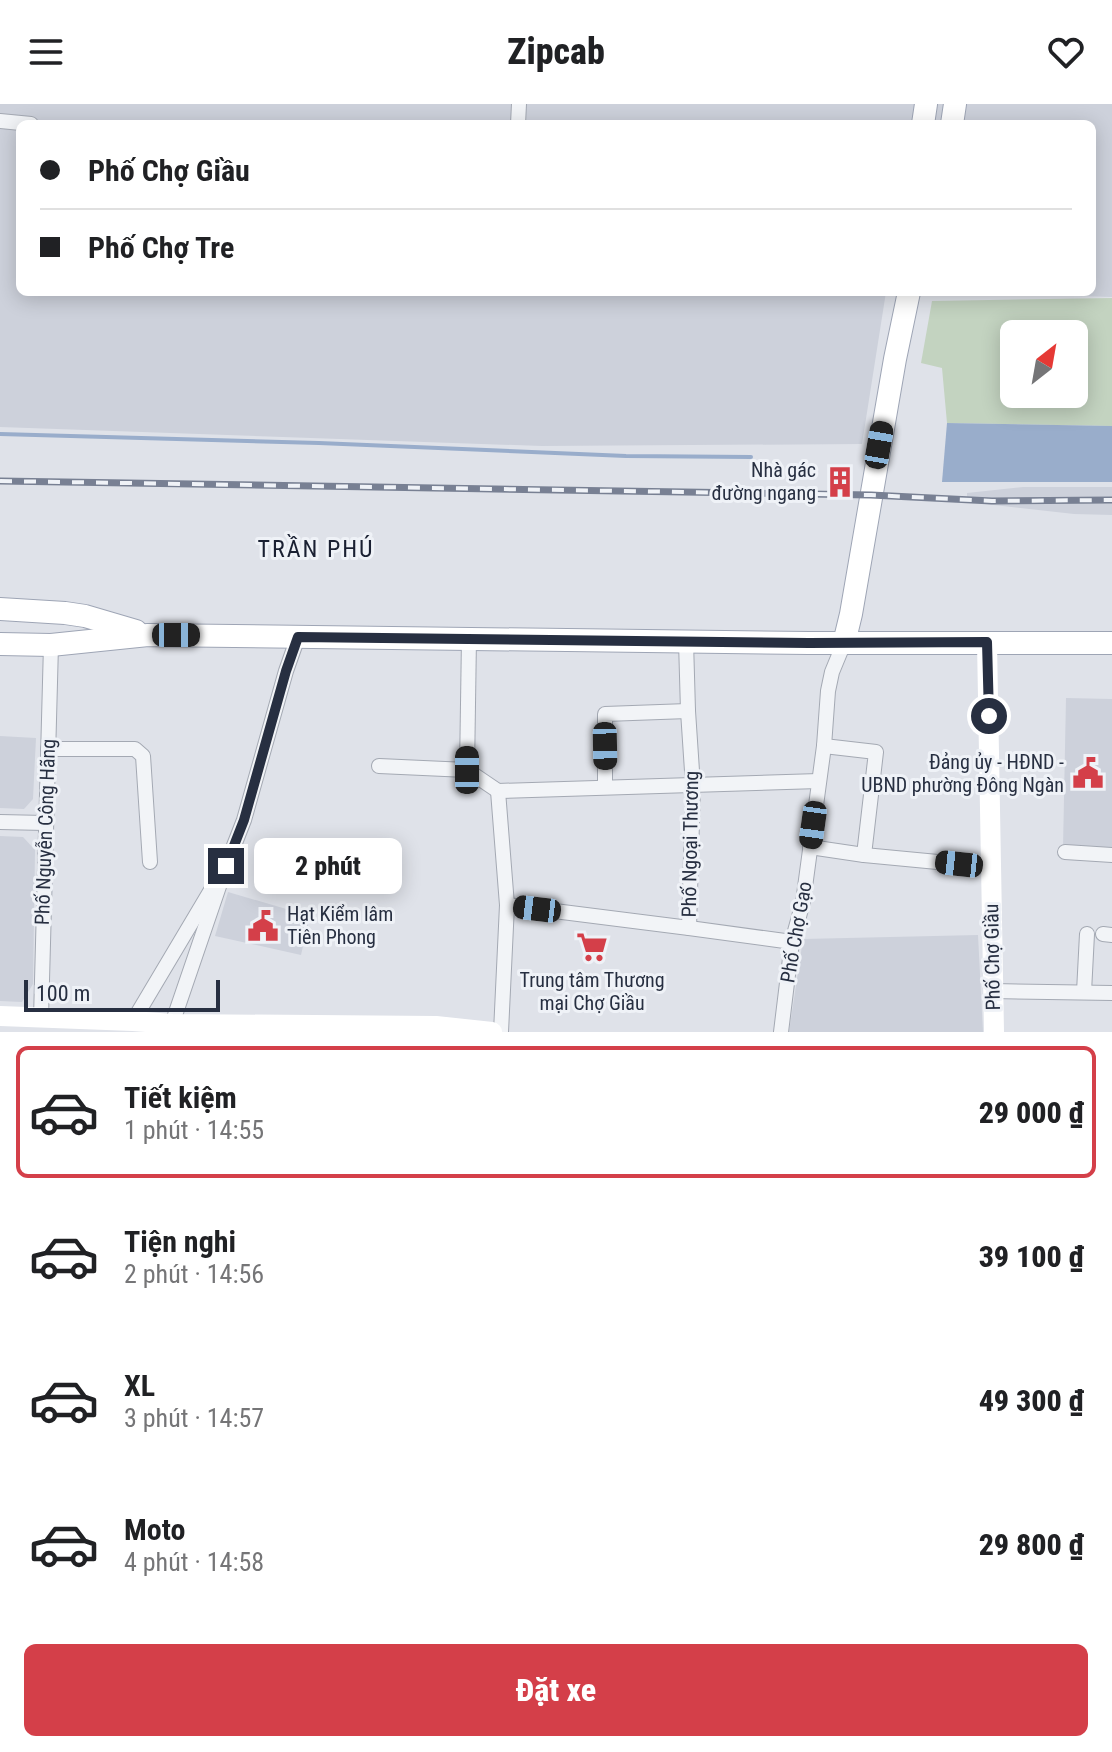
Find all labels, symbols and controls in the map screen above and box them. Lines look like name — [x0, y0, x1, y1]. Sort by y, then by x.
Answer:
icon: menu — [24, 30, 68, 74]
icon: heart — [1044, 30, 1088, 74]
text: Zipcab — [507, 31, 605, 73]
text: Phố Chợ Giầu — [88, 153, 250, 188]
text: Phố Chợ Tre — [88, 230, 234, 265]
north arrow — [1000, 320, 1088, 408]
map controls — [1000, 320, 1088, 408]
car — [863, 419, 895, 471]
place label: Nhà gác đường ngang — [712, 458, 816, 505]
building icon: Nhà gác đường ngang — [823, 465, 857, 499]
district label: TRẦN PHÚ — [257, 533, 375, 563]
car — [152, 623, 200, 647]
route start — [971, 698, 1007, 734]
car — [593, 722, 617, 770]
street label: Phố Nguyễn Công Hãng — [30, 739, 60, 925]
car — [455, 746, 479, 794]
place label: Đảng ủy - HĐND - UBND phường Đông Ngàn — [861, 750, 1064, 797]
public building icon: Đảng ủy - HĐND - UBND phường Đông Ngàn — [1071, 756, 1105, 790]
street label: Phố Ngoại Thương — [677, 770, 703, 918]
car — [798, 800, 828, 850]
callout: 2 phút — [254, 838, 402, 894]
route end — [208, 848, 244, 884]
car — [934, 850, 984, 878]
text: 2 phút — [295, 851, 361, 881]
street label: Phố Chợ Gạo — [775, 879, 817, 985]
car — [512, 894, 562, 924]
place label: Hạt Kiểm lâm Tiên Phong — [287, 902, 393, 949]
street label: Phố Chợ Giầu — [979, 903, 1005, 1011]
public building icon: Hạt Kiểm lâm Tiên Phong — [246, 909, 280, 943]
supermarket icon: Trung tâm Thương mại Chợ Giầu — [575, 930, 609, 964]
place label: Trung tâm Thương mại Chợ Giầu — [519, 968, 665, 1015]
scale bar — [24, 976, 220, 1012]
text: 100 m — [36, 981, 90, 1006]
icon: car — [28, 1076, 100, 1148]
text: Tiết kiệm — [124, 1080, 237, 1115]
text: 29 000 ₫ — [979, 1095, 1084, 1130]
text: 1 phút · 14:55 — [124, 1115, 264, 1145]
icon: car — [28, 1220, 100, 1292]
text: Tiện nghi — [124, 1224, 236, 1259]
text: 39 100 ₫ — [979, 1239, 1084, 1274]
text: 2 phút · 14:56 — [124, 1259, 264, 1289]
icon: car — [28, 1364, 100, 1436]
text: XL — [124, 1368, 155, 1403]
text: 49 300 ₫ — [979, 1383, 1084, 1418]
text: 3 phút · 14:57 — [124, 1403, 264, 1433]
icon: car — [28, 1508, 100, 1580]
text: Moto — [124, 1512, 185, 1547]
text: 29 800 ₫ — [979, 1527, 1084, 1562]
text: 4 phút · 14:58 — [124, 1547, 264, 1577]
button: Đặt xe — [24, 1644, 1088, 1736]

